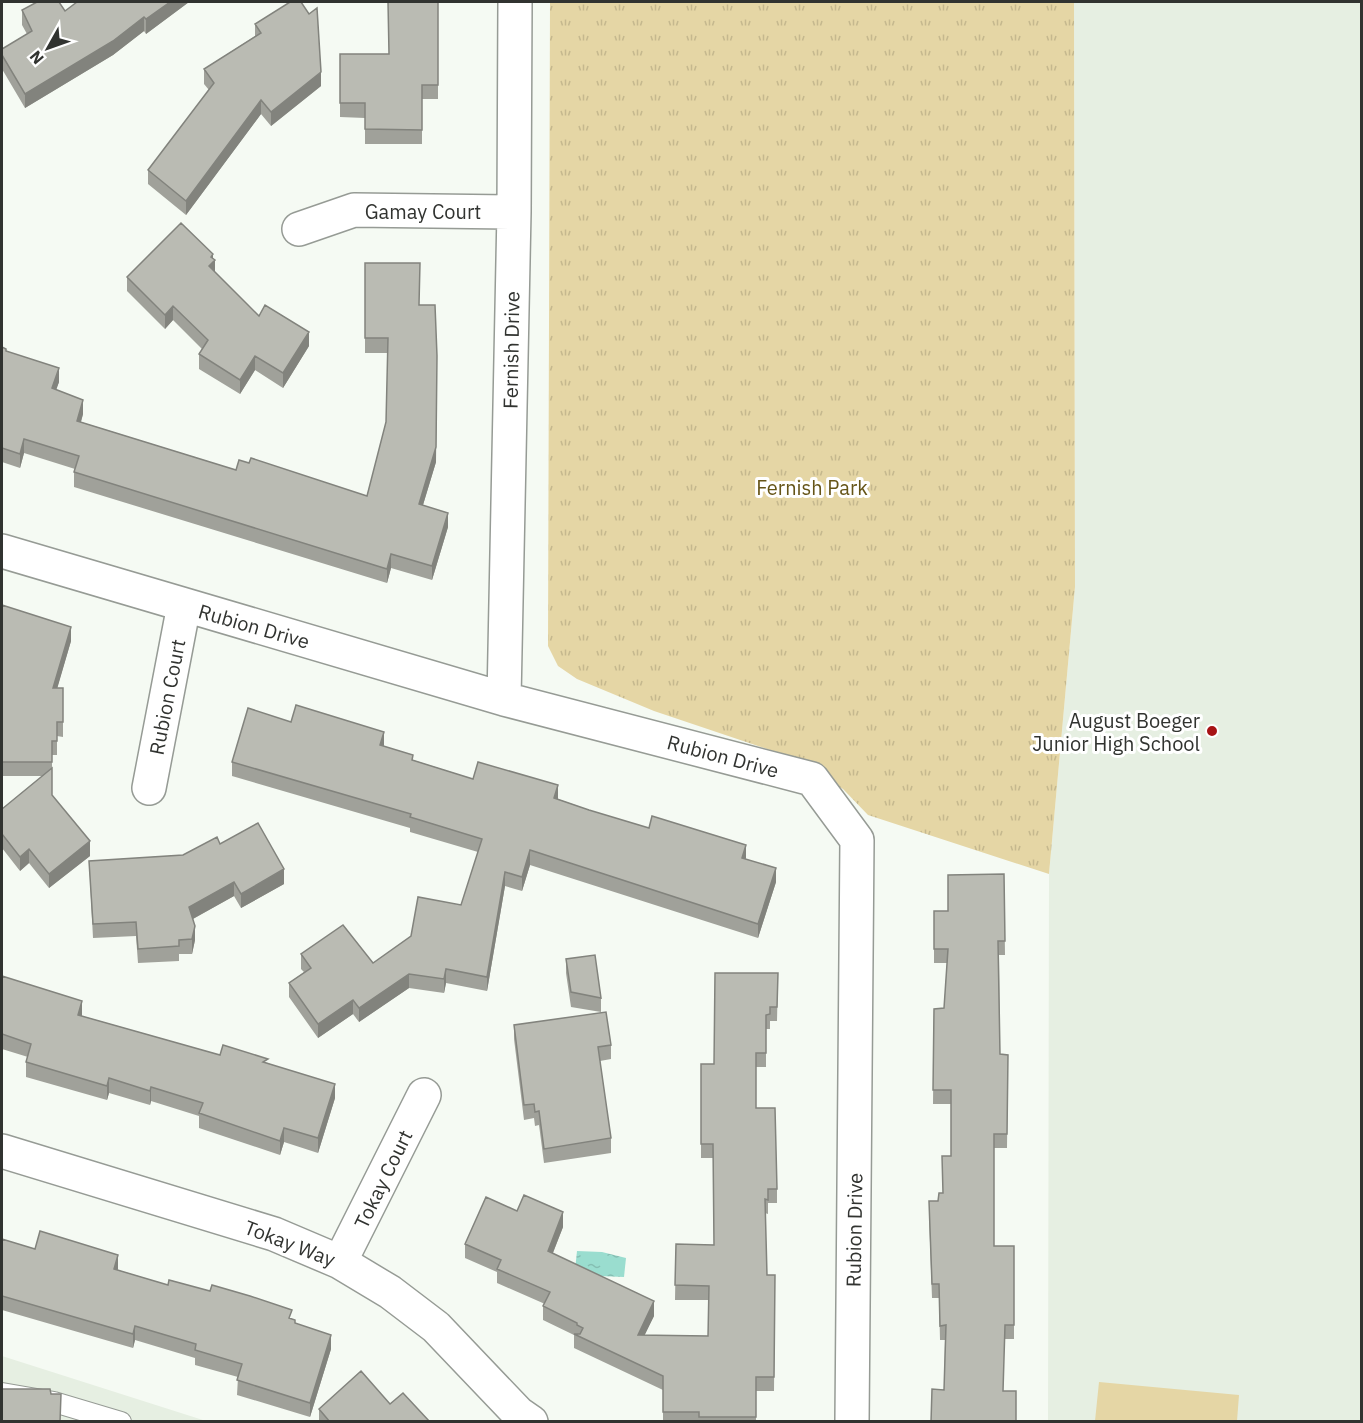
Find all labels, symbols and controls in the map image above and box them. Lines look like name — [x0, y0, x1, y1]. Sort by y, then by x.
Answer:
north arrow — [18, 18, 78, 78]
text: N — [25, 47, 48, 69]
street label: Gamay Court — [365, 198, 481, 225]
street label: Fernish Drive — [496, 291, 526, 409]
park label: Fernish Park — [756, 474, 868, 501]
street label: Rubion Drive — [195, 597, 313, 655]
street label: Rubion Court — [143, 637, 191, 757]
place label: August Boeger Junior High School — [1032, 707, 1200, 757]
marker: August Boeger Junior High School — [1205, 724, 1219, 738]
street label: Rubion Drive — [664, 728, 782, 784]
street label: Tokay Court — [348, 1125, 418, 1233]
street label: Rubion Drive — [840, 1173, 868, 1287]
street label: Tokay Way — [241, 1213, 339, 1273]

